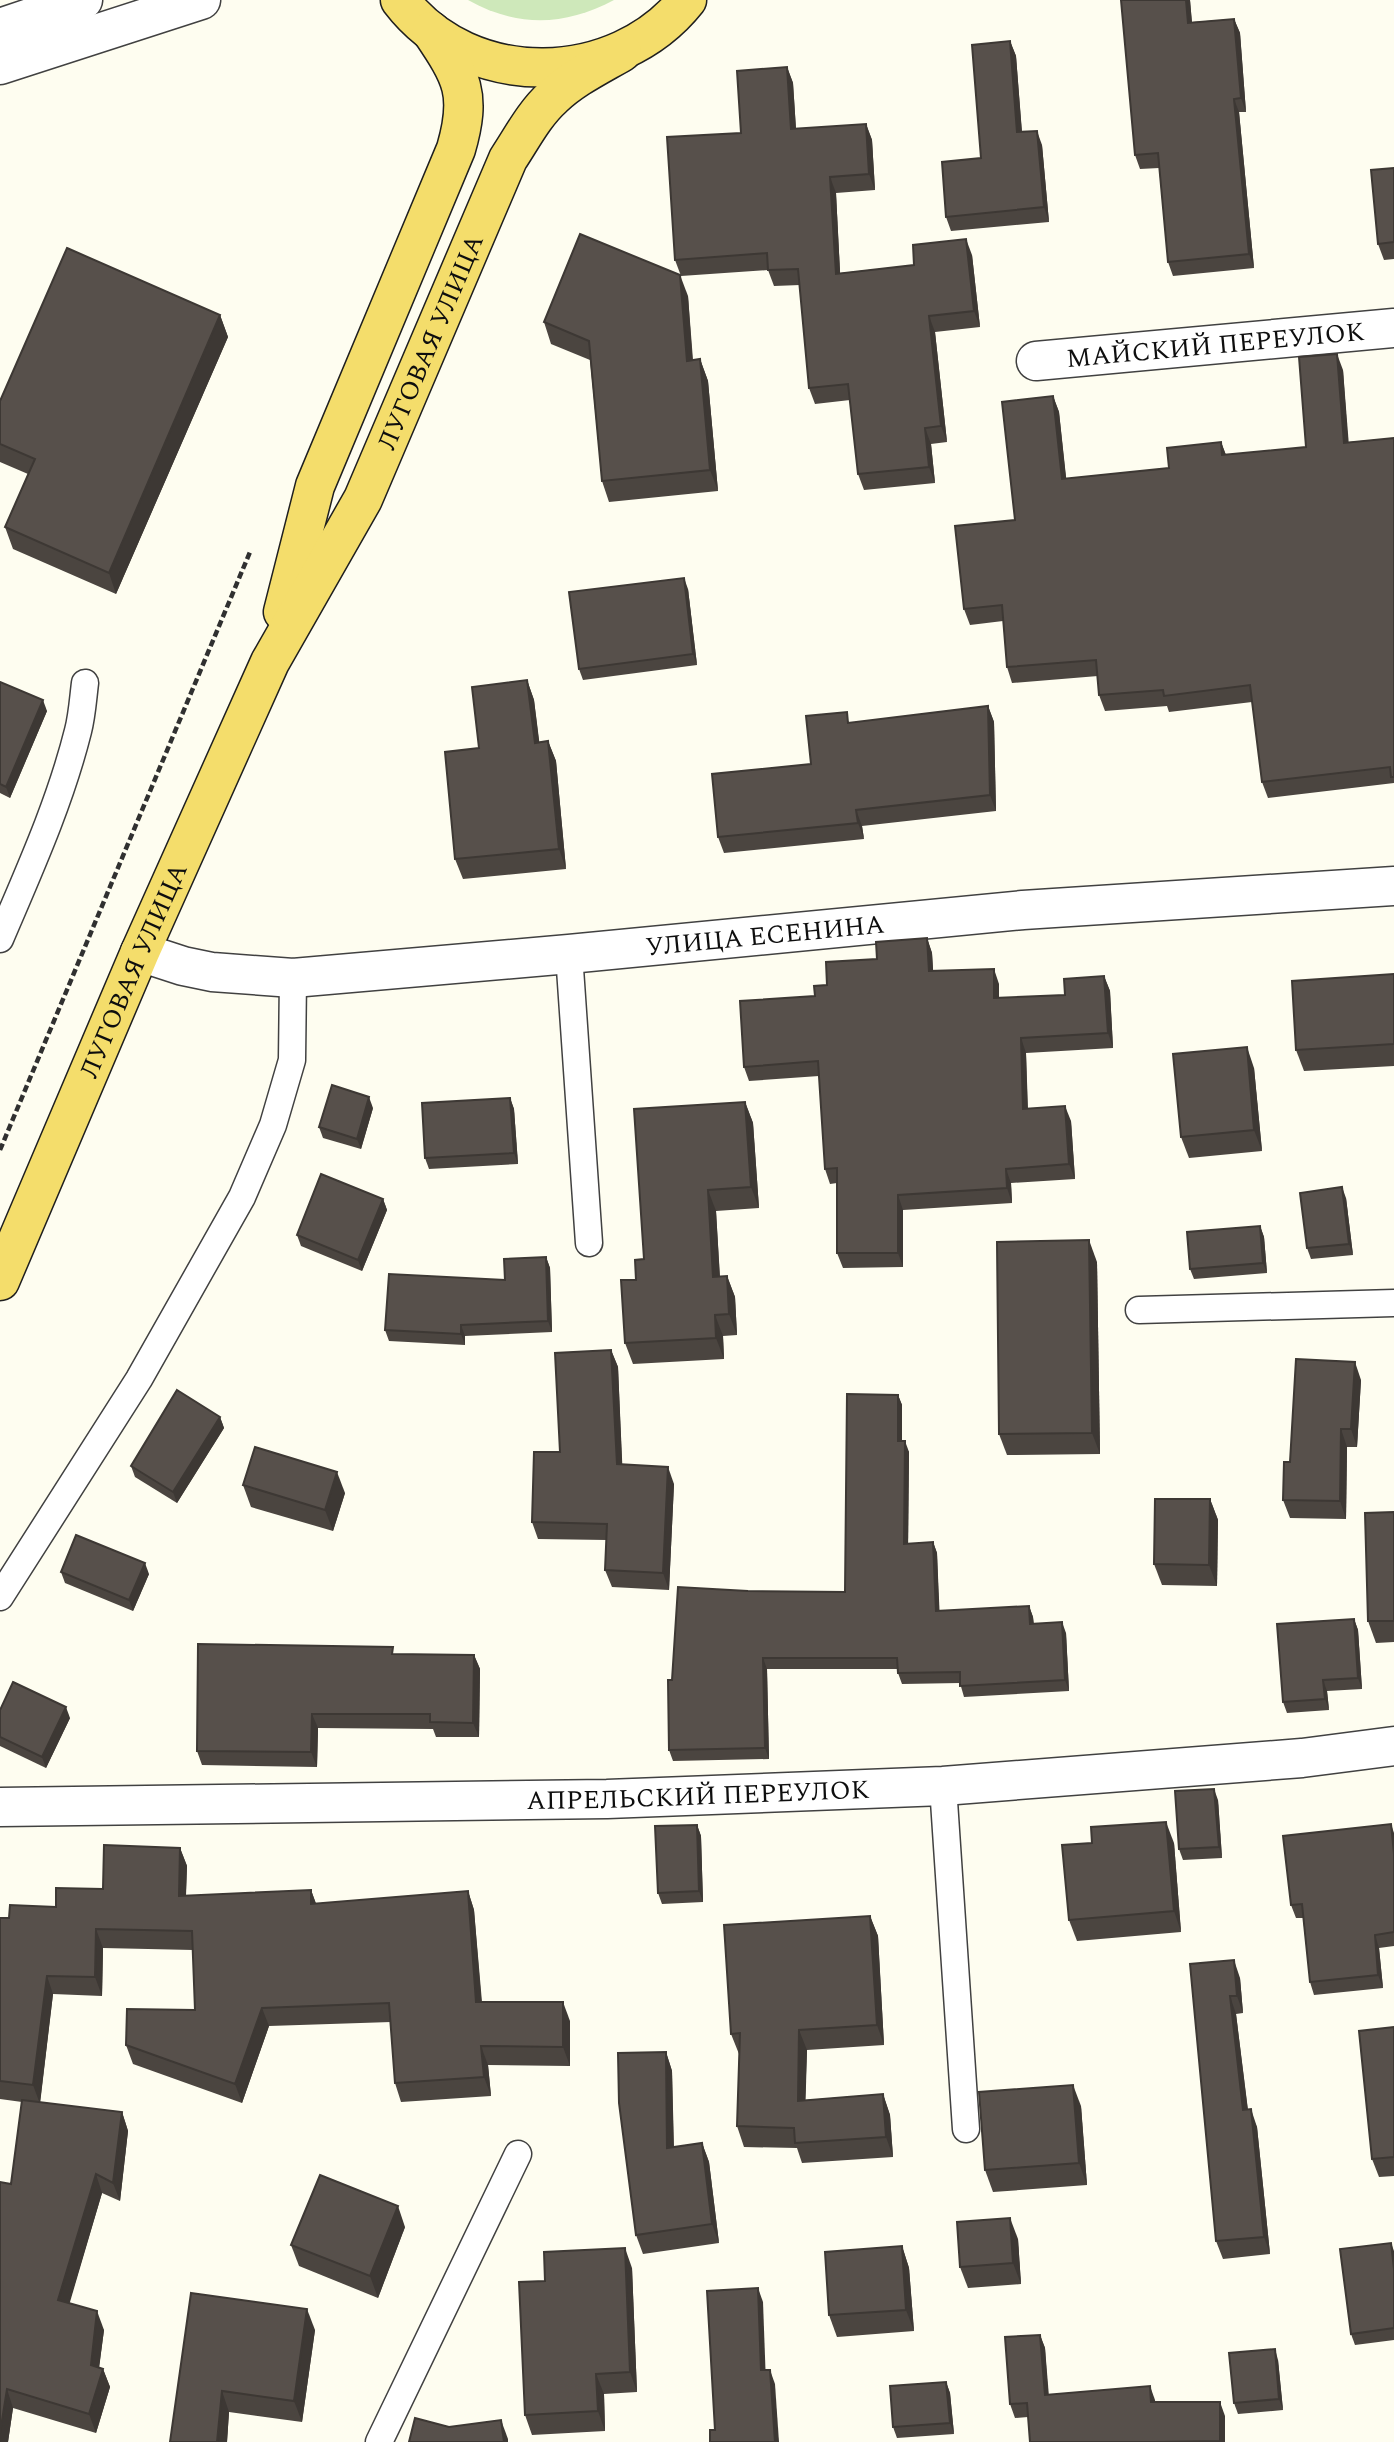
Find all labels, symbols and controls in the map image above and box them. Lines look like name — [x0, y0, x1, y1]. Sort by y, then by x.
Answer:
street label: ЛУГОВАЯ УЛИЦА — [367, 228, 495, 456]
street label: МАЙСКИЙ ПЕРЕУЛОК — [1065, 312, 1366, 379]
street label: ЛУГОВАЯ УЛИЦА — [70, 856, 199, 1085]
street label: УЛИЦА ЕСЕНИНА — [644, 905, 886, 967]
street label: АПРЕЛЬСКИЙ ПЕРЕУЛОК — [526, 1770, 870, 1821]

